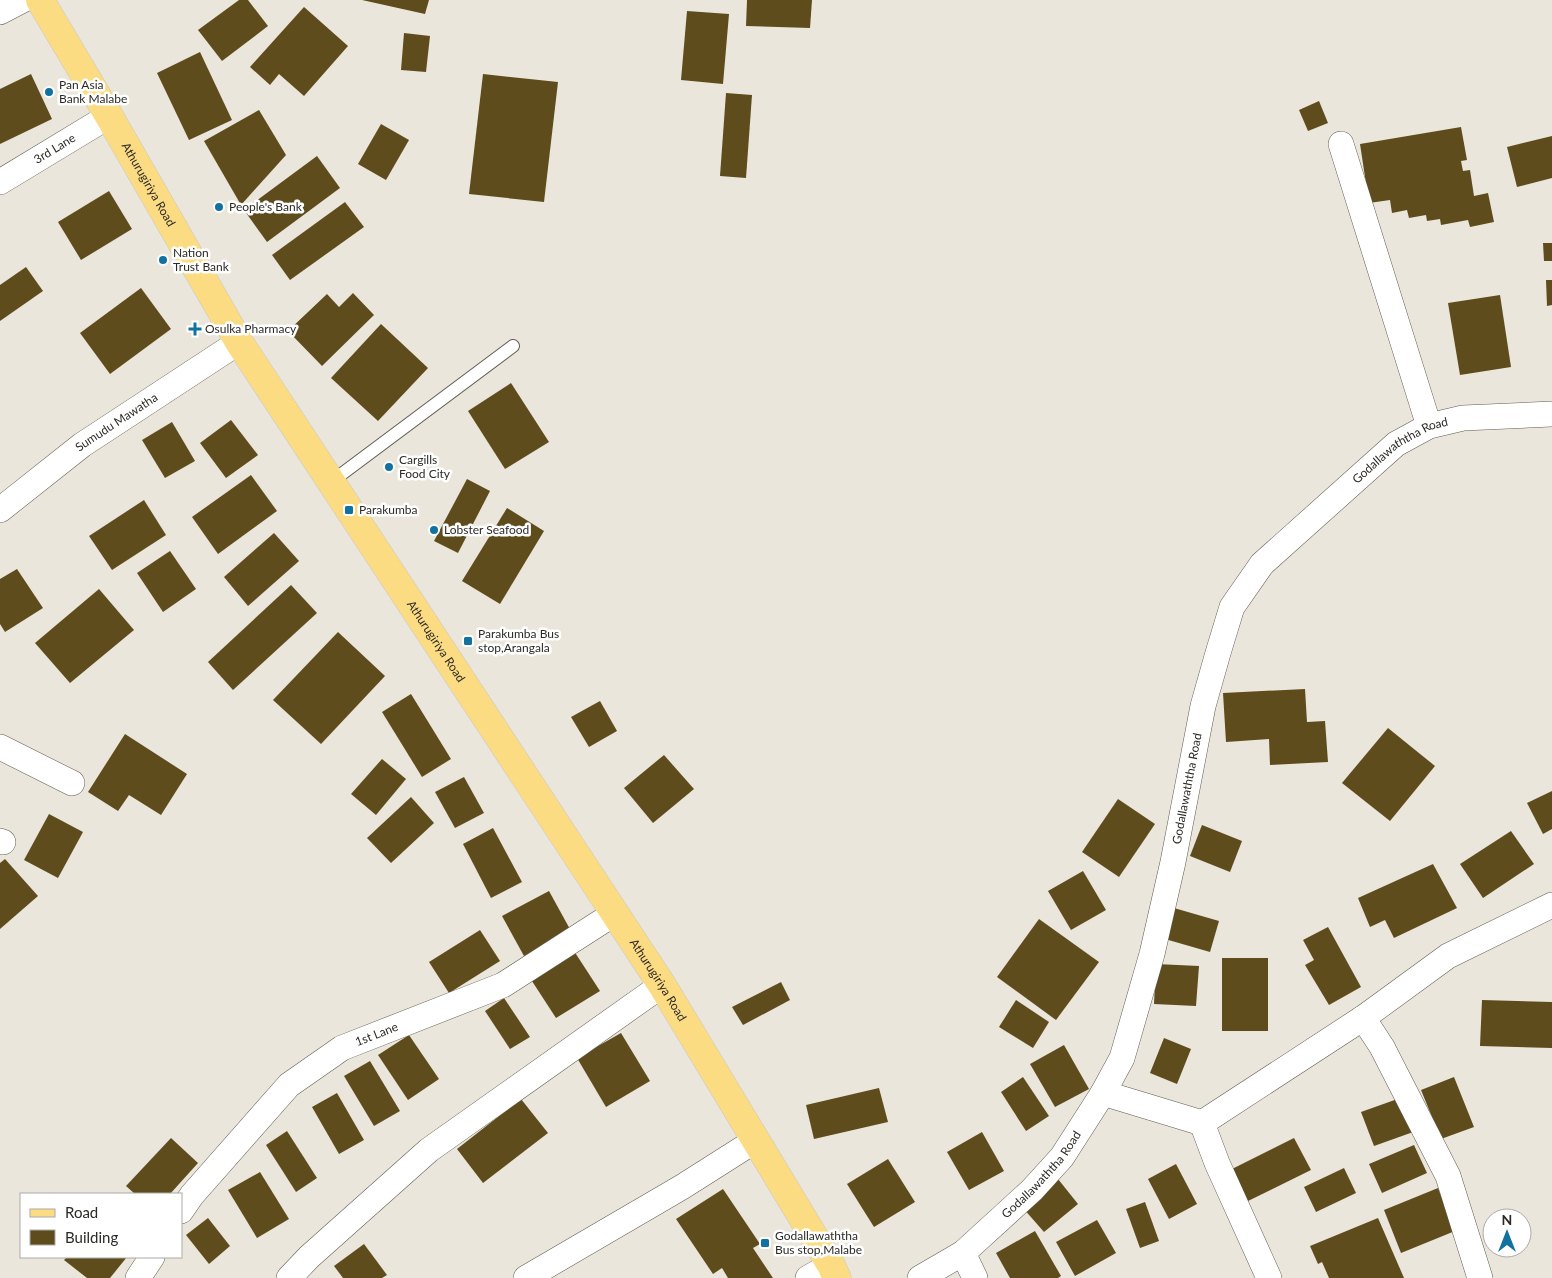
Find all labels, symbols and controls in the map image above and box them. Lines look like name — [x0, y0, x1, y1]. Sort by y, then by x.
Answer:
place label: Pan Asia Bank Malabe — [59, 77, 127, 106]
marker: Pan Asia Bank Malabe — [43, 86, 55, 98]
street label: 3rd Lane — [31, 130, 78, 167]
street label: Athurugiriya Road — [119, 139, 179, 229]
place label: People's Bank — [229, 199, 303, 214]
marker: People's Bank — [213, 201, 225, 213]
place label: Nation Trust Bank — [173, 245, 230, 274]
marker: Nation Trust Bank — [157, 254, 169, 266]
place label: Osulka Pharmacy — [205, 321, 297, 336]
marker: Osulka Pharmacy — [189, 323, 201, 335]
street label: Sumudu Mawatha — [72, 389, 160, 454]
street label: Godallawaththa Road — [1349, 414, 1449, 487]
place label: Cargills Food City — [399, 452, 451, 481]
marker: Cargills Food City — [383, 461, 395, 473]
place label: Parakumba — [359, 502, 418, 517]
marker: Parakumba — [343, 504, 355, 516]
place label: Lobster Seafood — [444, 522, 529, 537]
marker: Lobster Seafood — [428, 524, 440, 536]
street label: Athurugiriya Road — [404, 597, 469, 685]
place label: Parakumba Bus stop,Arangala — [478, 626, 559, 655]
marker: Parakumba Bus stop,Arangala — [462, 635, 474, 647]
street label: Godallawaththa Road — [1169, 732, 1205, 845]
street label: Athurugiriya Road — [627, 936, 690, 1024]
street label: 1st Lane — [353, 1019, 400, 1049]
street label: Godallawaththa Road — [998, 1128, 1084, 1221]
legend — [20, 1193, 182, 1258]
text: Road — [65, 1203, 98, 1221]
north arrow — [1482, 1208, 1532, 1258]
text: N — [1502, 1211, 1512, 1228]
text: Building — [65, 1228, 118, 1246]
place label: Godallawaththa Bus stop,Malabe — [775, 1228, 862, 1257]
marker: Godallawaththa Bus stop,Malabe — [759, 1237, 771, 1249]

